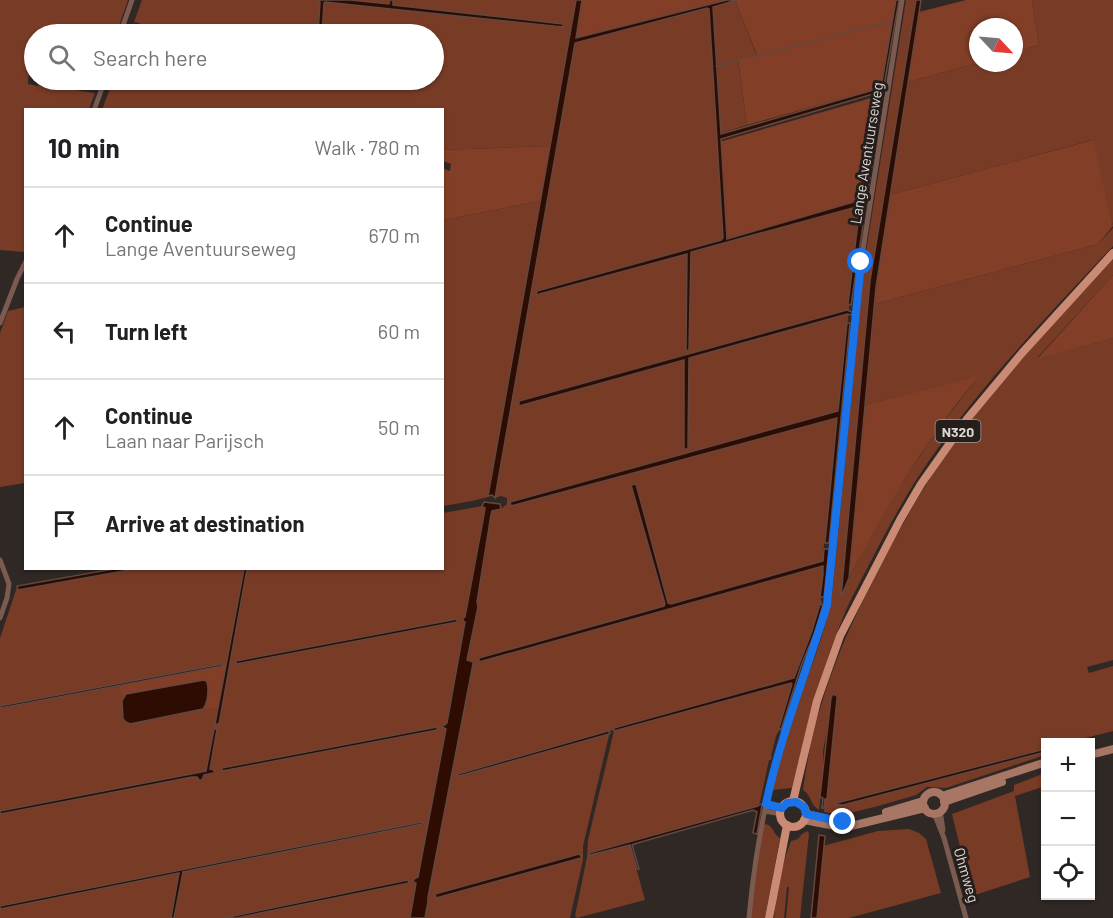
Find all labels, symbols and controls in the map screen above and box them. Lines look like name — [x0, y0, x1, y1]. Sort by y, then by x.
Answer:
north arrow — [969, 18, 1023, 72]
search box — [24, 24, 444, 90]
icon: search — [45, 41, 78, 74]
text: Search here — [93, 44, 207, 70]
street label: Lange Aventuurseweg — [846, 81, 886, 225]
text: 10 min — [48, 132, 120, 163]
text: Walk · 780 m — [315, 135, 420, 159]
text: Continue — [105, 210, 193, 236]
icon: ahead — [48, 219, 81, 252]
text: 670 m — [368, 223, 420, 247]
text: Lange Aventuurseweg — [105, 236, 296, 260]
route start — [847, 248, 873, 274]
icon: left — [48, 315, 81, 348]
text: Turn left — [105, 318, 188, 344]
text: 60 m — [378, 319, 420, 343]
text: Continue — [105, 402, 193, 428]
icon: ahead — [48, 411, 81, 444]
text: 50 m — [378, 415, 420, 439]
road number: N320 — [936, 420, 980, 442]
text: Laan naar Parijsch — [105, 428, 264, 452]
icon: arrive — [48, 507, 81, 540]
text: Arrive at destination — [105, 510, 304, 536]
map controls — [1041, 738, 1095, 900]
button: + — [1041, 738, 1095, 792]
button: − — [1041, 792, 1095, 846]
route end — [829, 808, 855, 834]
street label: Ohmweg — [951, 845, 983, 905]
button: locate — [1041, 846, 1095, 900]

